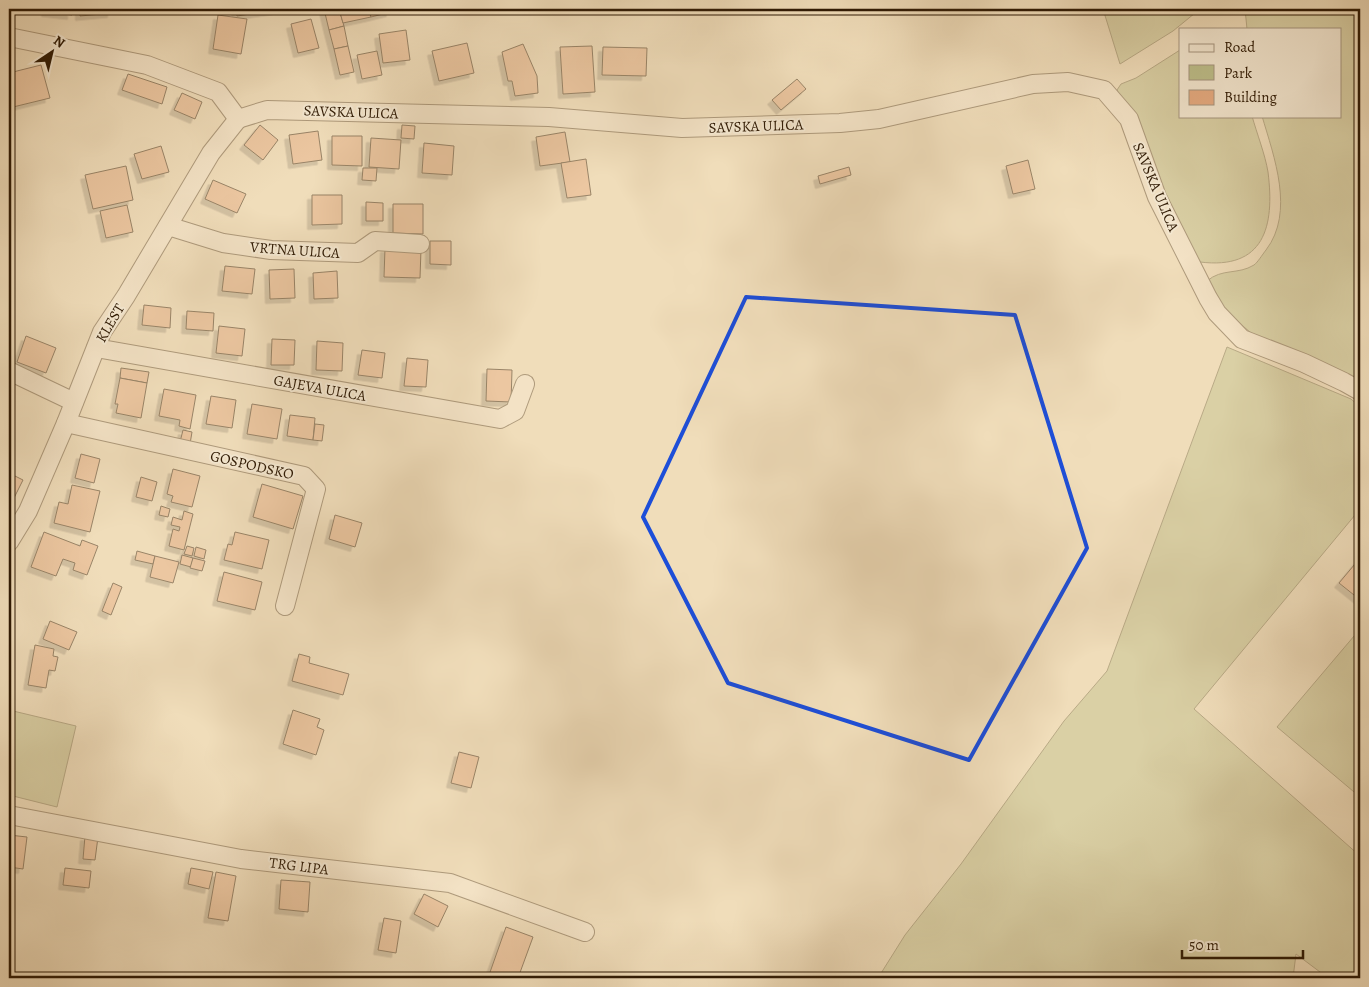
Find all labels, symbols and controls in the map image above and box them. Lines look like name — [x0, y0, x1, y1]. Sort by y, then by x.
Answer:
north arrow — [28, 28, 78, 78]
legend — [1179, 28, 1342, 118]
text: N — [50, 31, 69, 52]
text: Road — [1224, 37, 1256, 57]
text: Park — [1224, 63, 1253, 83]
text: Building — [1224, 87, 1277, 107]
street label: SAVSKA ULICA — [303, 100, 399, 124]
street label: SAVSKA ULICA — [708, 114, 804, 138]
street label: SAVSKA ULICA — [1128, 139, 1184, 235]
street label: VRTNA ULICA — [248, 237, 341, 263]
street label: KLEST — [91, 299, 129, 346]
street label: GAJEVA ULICA — [272, 370, 368, 406]
street label: GOSPODSKO — [208, 446, 296, 484]
street label: TRG LIPA — [268, 852, 330, 880]
scale bar — [1182, 927, 1303, 959]
text: 50 m — [1189, 935, 1219, 955]

